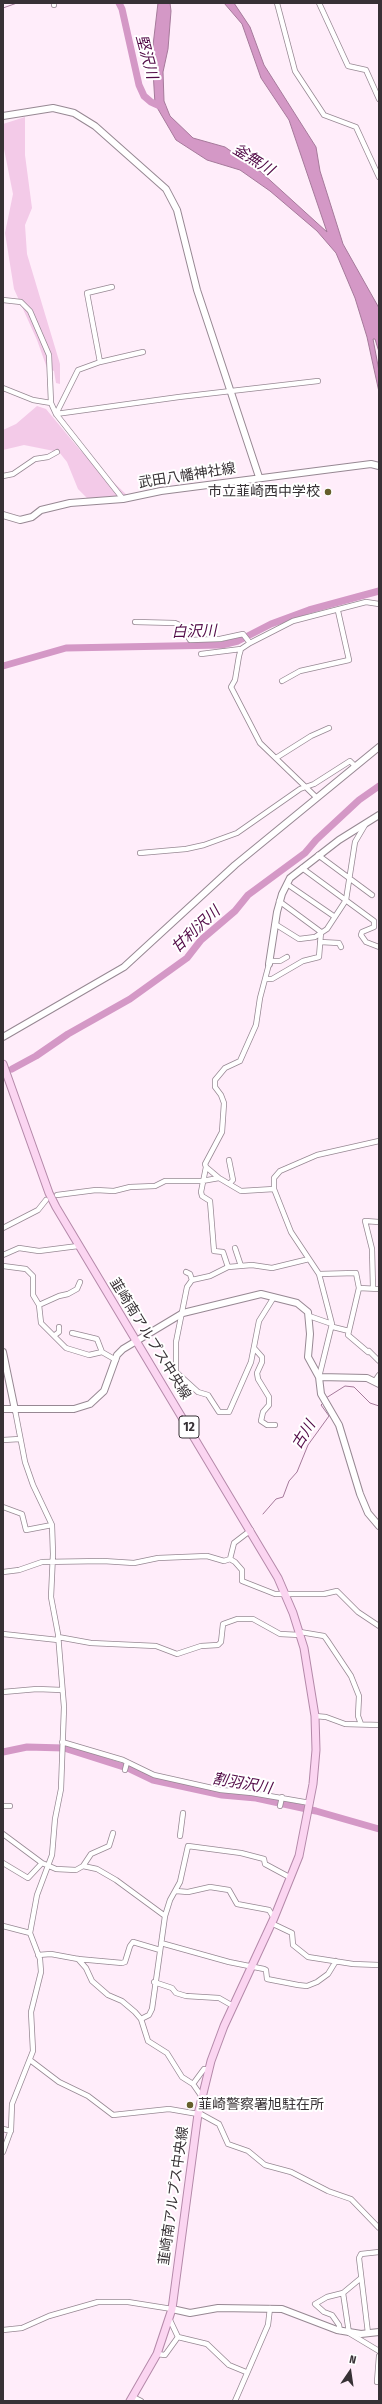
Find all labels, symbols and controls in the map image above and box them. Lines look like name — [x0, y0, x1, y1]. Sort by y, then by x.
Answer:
water label: 堅沢川 — [131, 33, 161, 81]
water label: 釜無川 — [229, 140, 277, 180]
street label: 武田八幡神社線 — [137, 460, 237, 492]
place label: 市立韮崎西中学校 — [208, 484, 320, 500]
marker: 市立韮崎西中学校 — [323, 487, 333, 497]
water label: 白沢川 — [171, 622, 217, 642]
water label: 甘利沢川 — [168, 903, 224, 957]
street label: 韮崎南アルプス中央線 — [106, 1275, 194, 1403]
road number: 12 — [179, 1416, 199, 1438]
water label: 古川 — [288, 1418, 320, 1452]
water label: 割羽沢川 — [211, 1770, 273, 1798]
place label: 韮崎警察署旭駐在所 — [198, 2097, 324, 2113]
marker: 韮崎警察署旭駐在所 — [185, 2100, 195, 2110]
street label: 韮崎南アルプス中央線 — [156, 2126, 192, 2266]
north arrow — [330, 2352, 370, 2392]
text: N — [348, 2353, 357, 2367]

